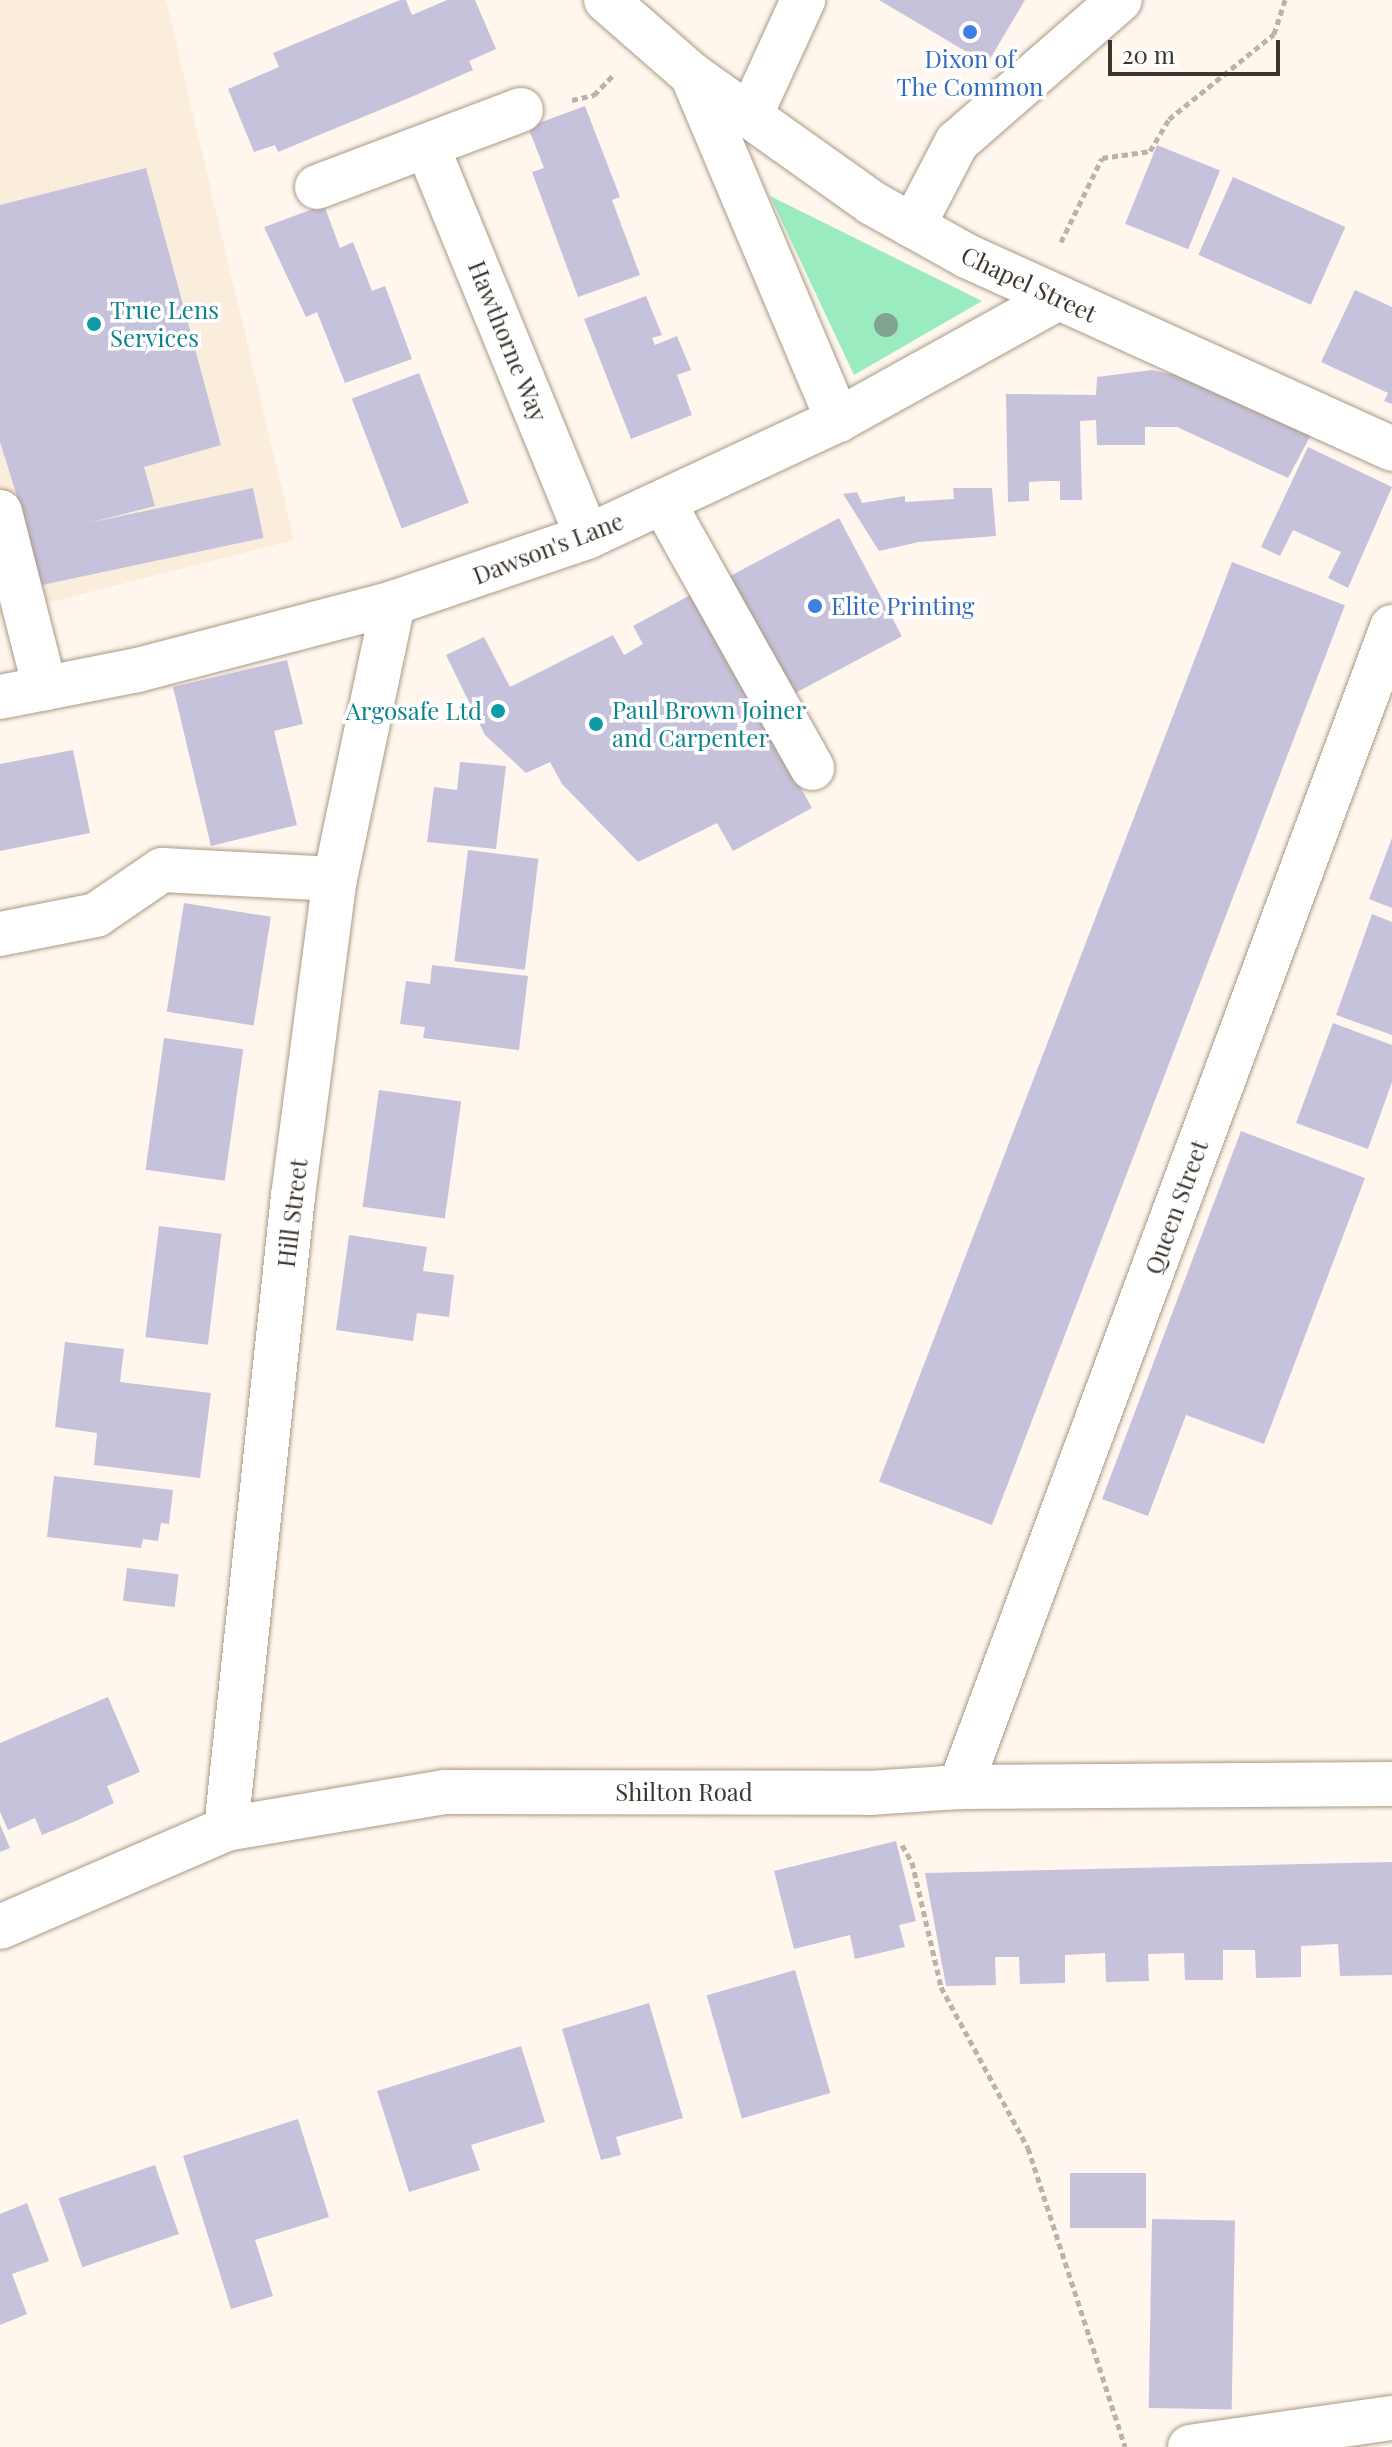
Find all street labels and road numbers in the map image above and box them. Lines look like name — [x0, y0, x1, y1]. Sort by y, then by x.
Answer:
street label: Chapel Street — [957, 240, 1101, 328]
street label: Hawthorne Way — [462, 256, 554, 426]
street label: Dawson's Lane — [469, 506, 627, 590]
street label: Queen Street — [1138, 1136, 1214, 1278]
street label: Hill Street — [271, 1157, 313, 1269]
street label: Shilton Road — [615, 1778, 753, 1806]

